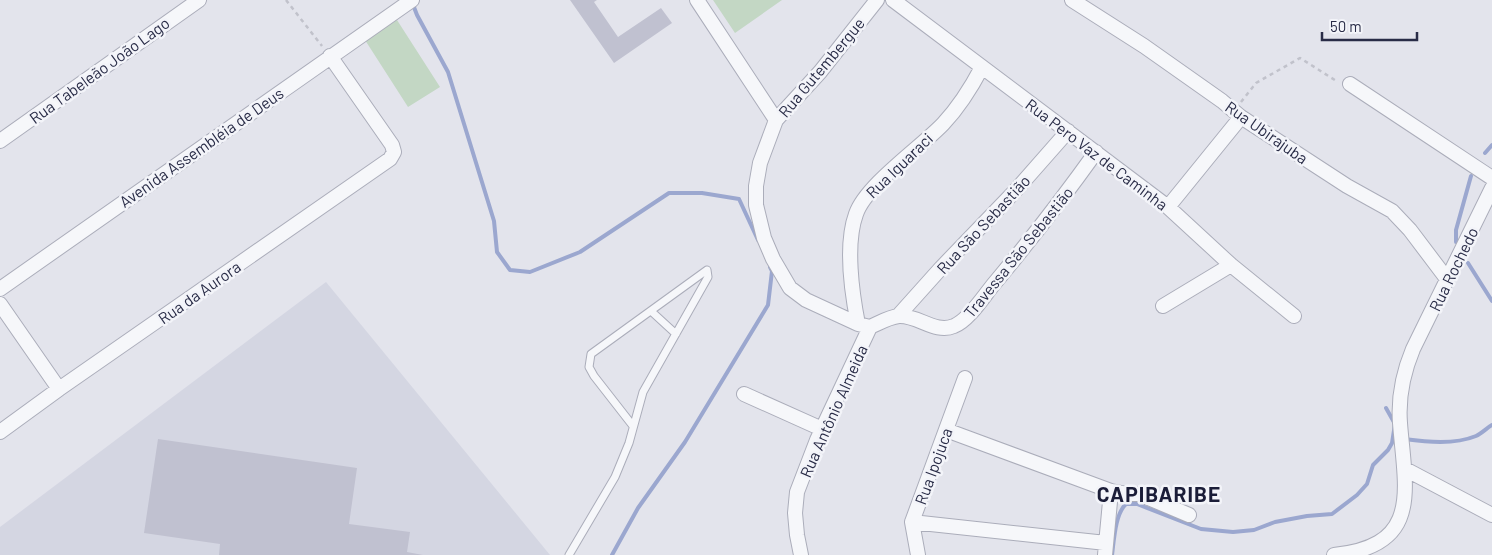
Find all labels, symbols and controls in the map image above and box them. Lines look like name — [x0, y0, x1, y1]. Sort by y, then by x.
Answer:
scale bar — [1322, 10, 1417, 42]
street label: Rua Tabeleão João Lago — [25, 13, 173, 127]
street label: Rua Gutembergue — [774, 13, 868, 121]
text: 50 m — [1330, 17, 1362, 35]
street label: Avenida Assembléia de Deus — [115, 83, 287, 211]
street label: Rua Pero Vaz de Caminha — [1022, 94, 1172, 214]
street label: Rua Ubirajuba — [1222, 97, 1312, 167]
street label: Rua Iguaraci — [862, 128, 936, 202]
street label: Rua São Sebastião — [932, 171, 1034, 277]
street label: Travessa São Sebastião — [959, 183, 1077, 321]
street label: Rua Rochedo — [1425, 224, 1481, 314]
street label: Rua da Aurora — [154, 257, 244, 327]
street label: Rua Antônio Almeida — [795, 342, 871, 480]
street label: Rua Ipojuca — [910, 425, 956, 507]
district label: CAPIBARIBE — [1097, 481, 1221, 506]

